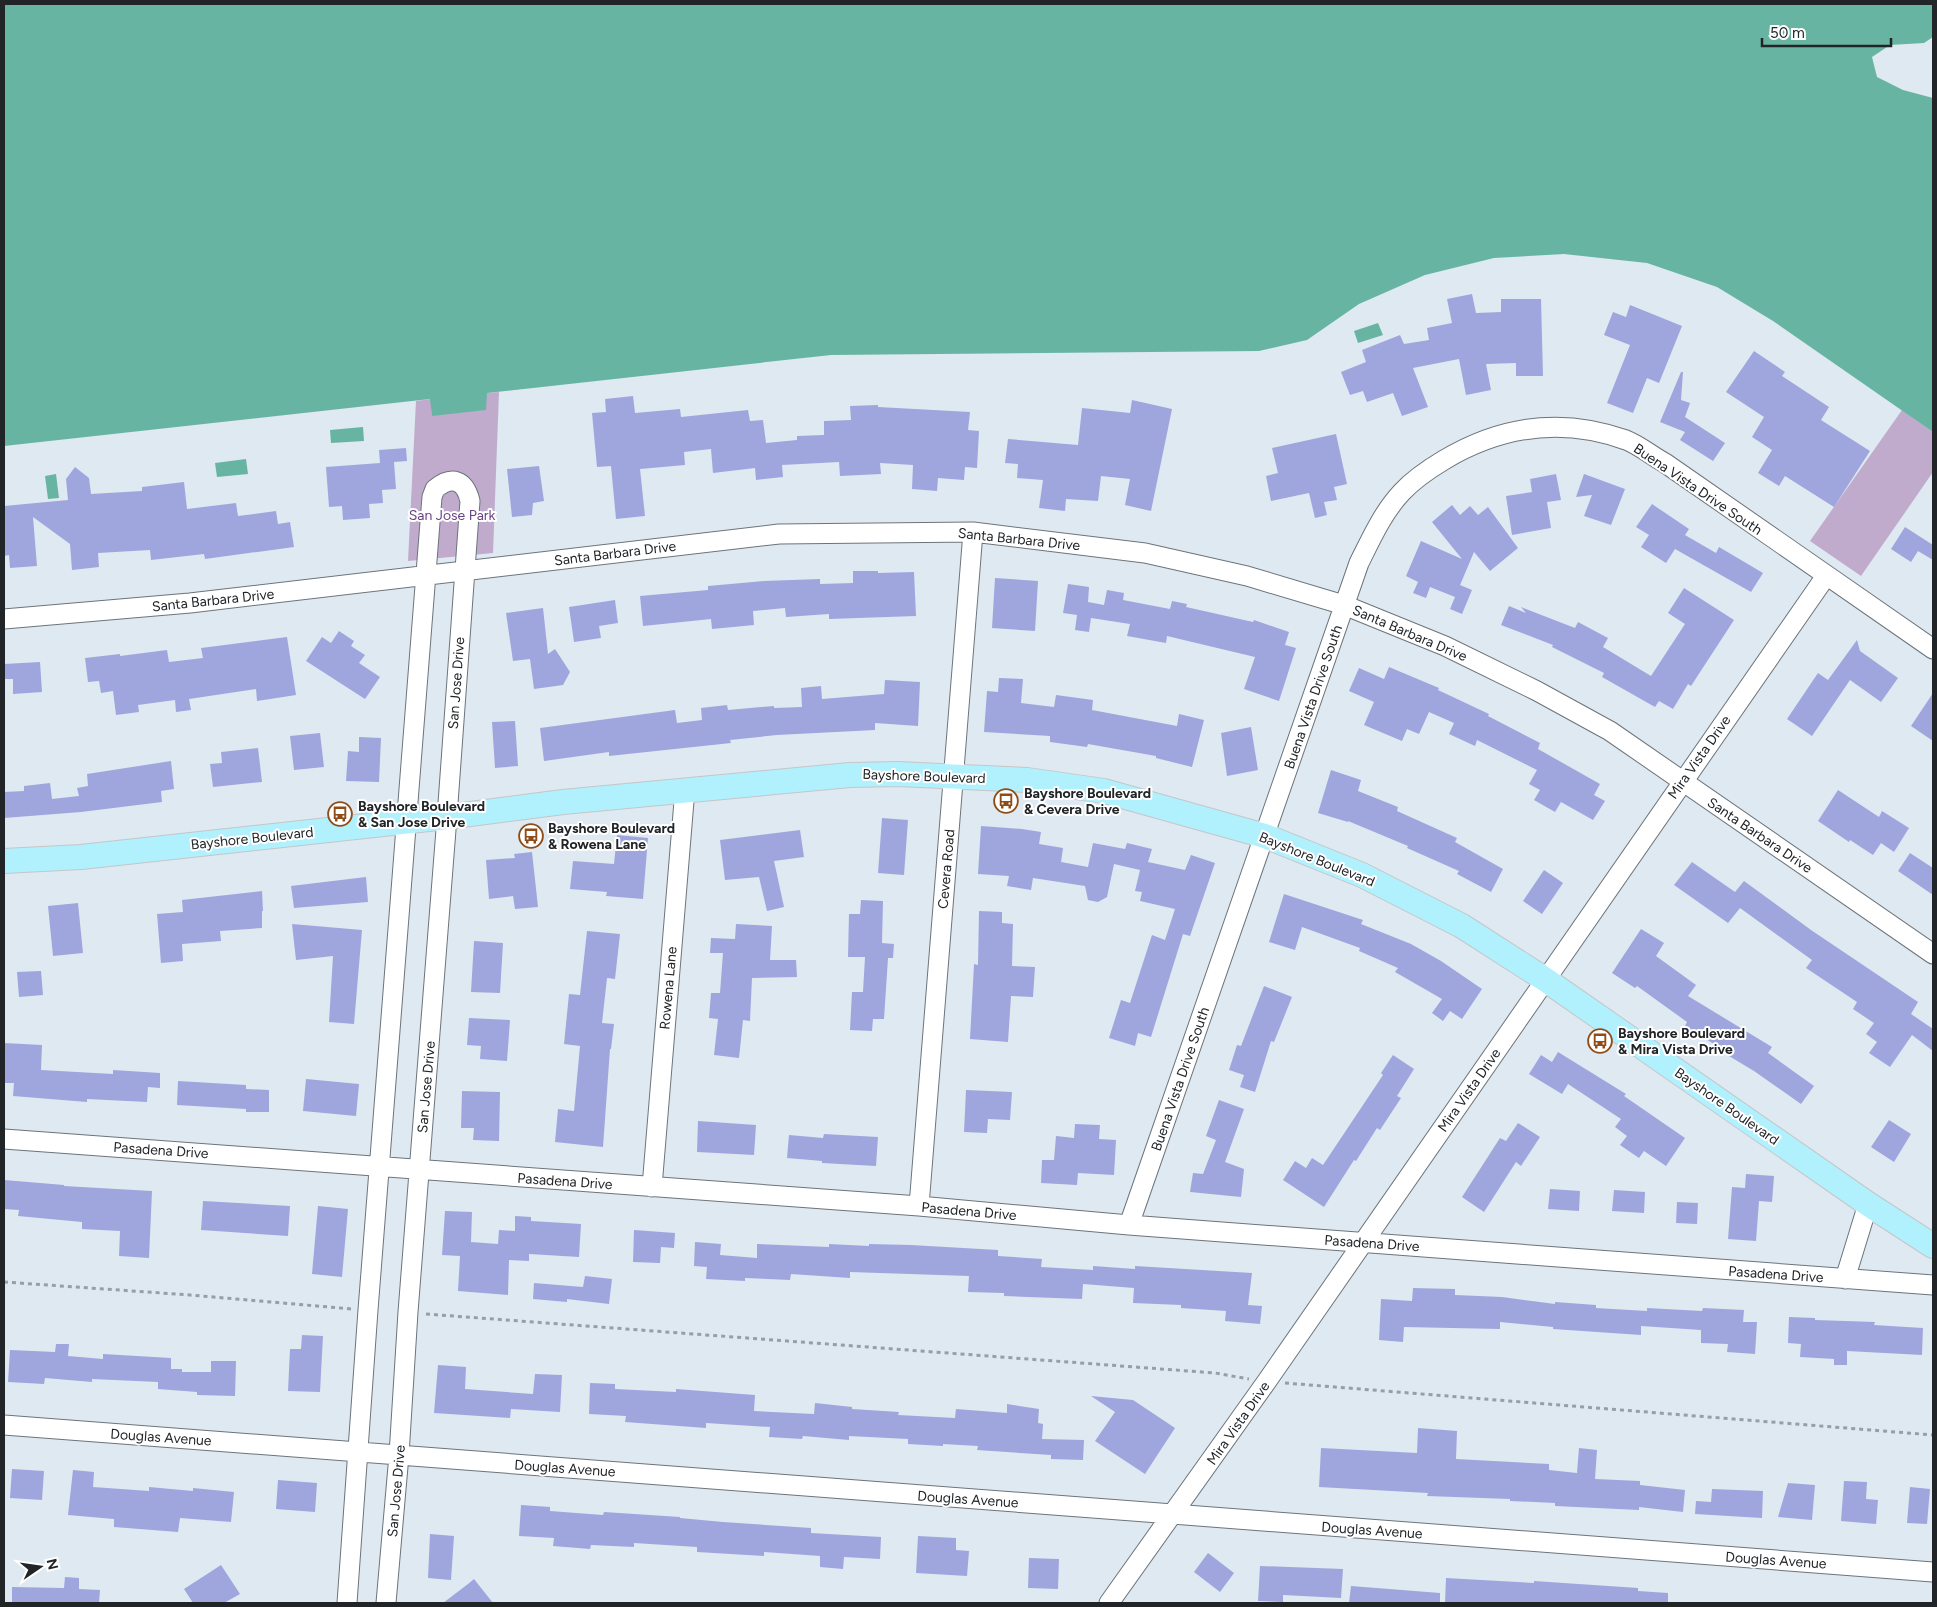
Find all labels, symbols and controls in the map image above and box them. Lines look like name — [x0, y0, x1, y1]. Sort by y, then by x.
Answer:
scale bar — [1762, 15, 1891, 47]
text: 50 m — [1770, 24, 1805, 42]
street label: Buena Vista Drive South — [1630, 440, 1765, 539]
park label: San Jose Park — [409, 507, 496, 524]
street label: Santa Barbara Drive — [957, 525, 1081, 554]
street label: Santa Barbara Drive — [553, 538, 677, 569]
street label: Santa Barbara Drive — [151, 586, 275, 615]
street label: Santa Barbara Drive — [1350, 602, 1470, 665]
street label: Buena Vista Drive South — [1281, 623, 1346, 771]
street label: San Jose Drive — [445, 636, 468, 730]
street label: Mira Vista Drive — [1664, 712, 1735, 802]
street label: Bayshore Boulevard — [862, 766, 986, 787]
place label: Bayshore Boulevard & Cevera Drive — [1024, 785, 1151, 818]
bus stop icon: Bayshore Boulevard & Cevera Drive — [993, 788, 1019, 814]
street label: Santa Barbara Drive — [1704, 794, 1816, 877]
place label: Bayshore Boulevard & San Jose Drive — [358, 798, 485, 831]
bus stop icon: Bayshore Boulevard & San Jose Drive — [327, 801, 353, 827]
place label: Bayshore Boulevard & Rowena Lane — [548, 820, 675, 853]
bus stop icon: Bayshore Boulevard & Rowena Lane — [518, 823, 544, 849]
street label: Bayshore Boulevard — [190, 824, 314, 853]
street label: Bayshore Boulevard — [1256, 828, 1377, 890]
street label: Cevera Road — [935, 829, 958, 910]
street label: Rowena Lane — [656, 945, 681, 1030]
street label: Buena Vista Drive South — [1148, 1005, 1213, 1153]
place label: Bayshore Boulevard & Mira Vista Drive — [1618, 1025, 1745, 1058]
bus stop icon: Bayshore Boulevard & Mira Vista Drive — [1587, 1028, 1613, 1054]
street label: San Jose Drive — [414, 1040, 439, 1134]
street label: Mira Vista Drive — [1434, 1045, 1505, 1135]
street label: Bayshore Boulevard — [1671, 1064, 1782, 1149]
street label: Pasadena Drive — [113, 1139, 209, 1162]
street label: Pasadena Drive — [517, 1170, 613, 1193]
street label: Pasadena Drive — [921, 1199, 1018, 1224]
street label: Pasadena Drive — [1324, 1232, 1420, 1255]
street label: Pasadena Drive — [1728, 1263, 1824, 1286]
street label: Mira Vista Drive — [1203, 1378, 1274, 1468]
street label: Douglas Avenue — [110, 1425, 212, 1450]
street label: San Jose Drive — [384, 1444, 409, 1538]
street label: Douglas Avenue — [514, 1456, 616, 1481]
street label: Douglas Avenue — [917, 1487, 1019, 1512]
street label: Douglas Avenue — [1321, 1518, 1423, 1543]
north arrow — [15, 1542, 65, 1592]
street label: Douglas Avenue — [1725, 1548, 1827, 1573]
text: N — [43, 1557, 62, 1571]

